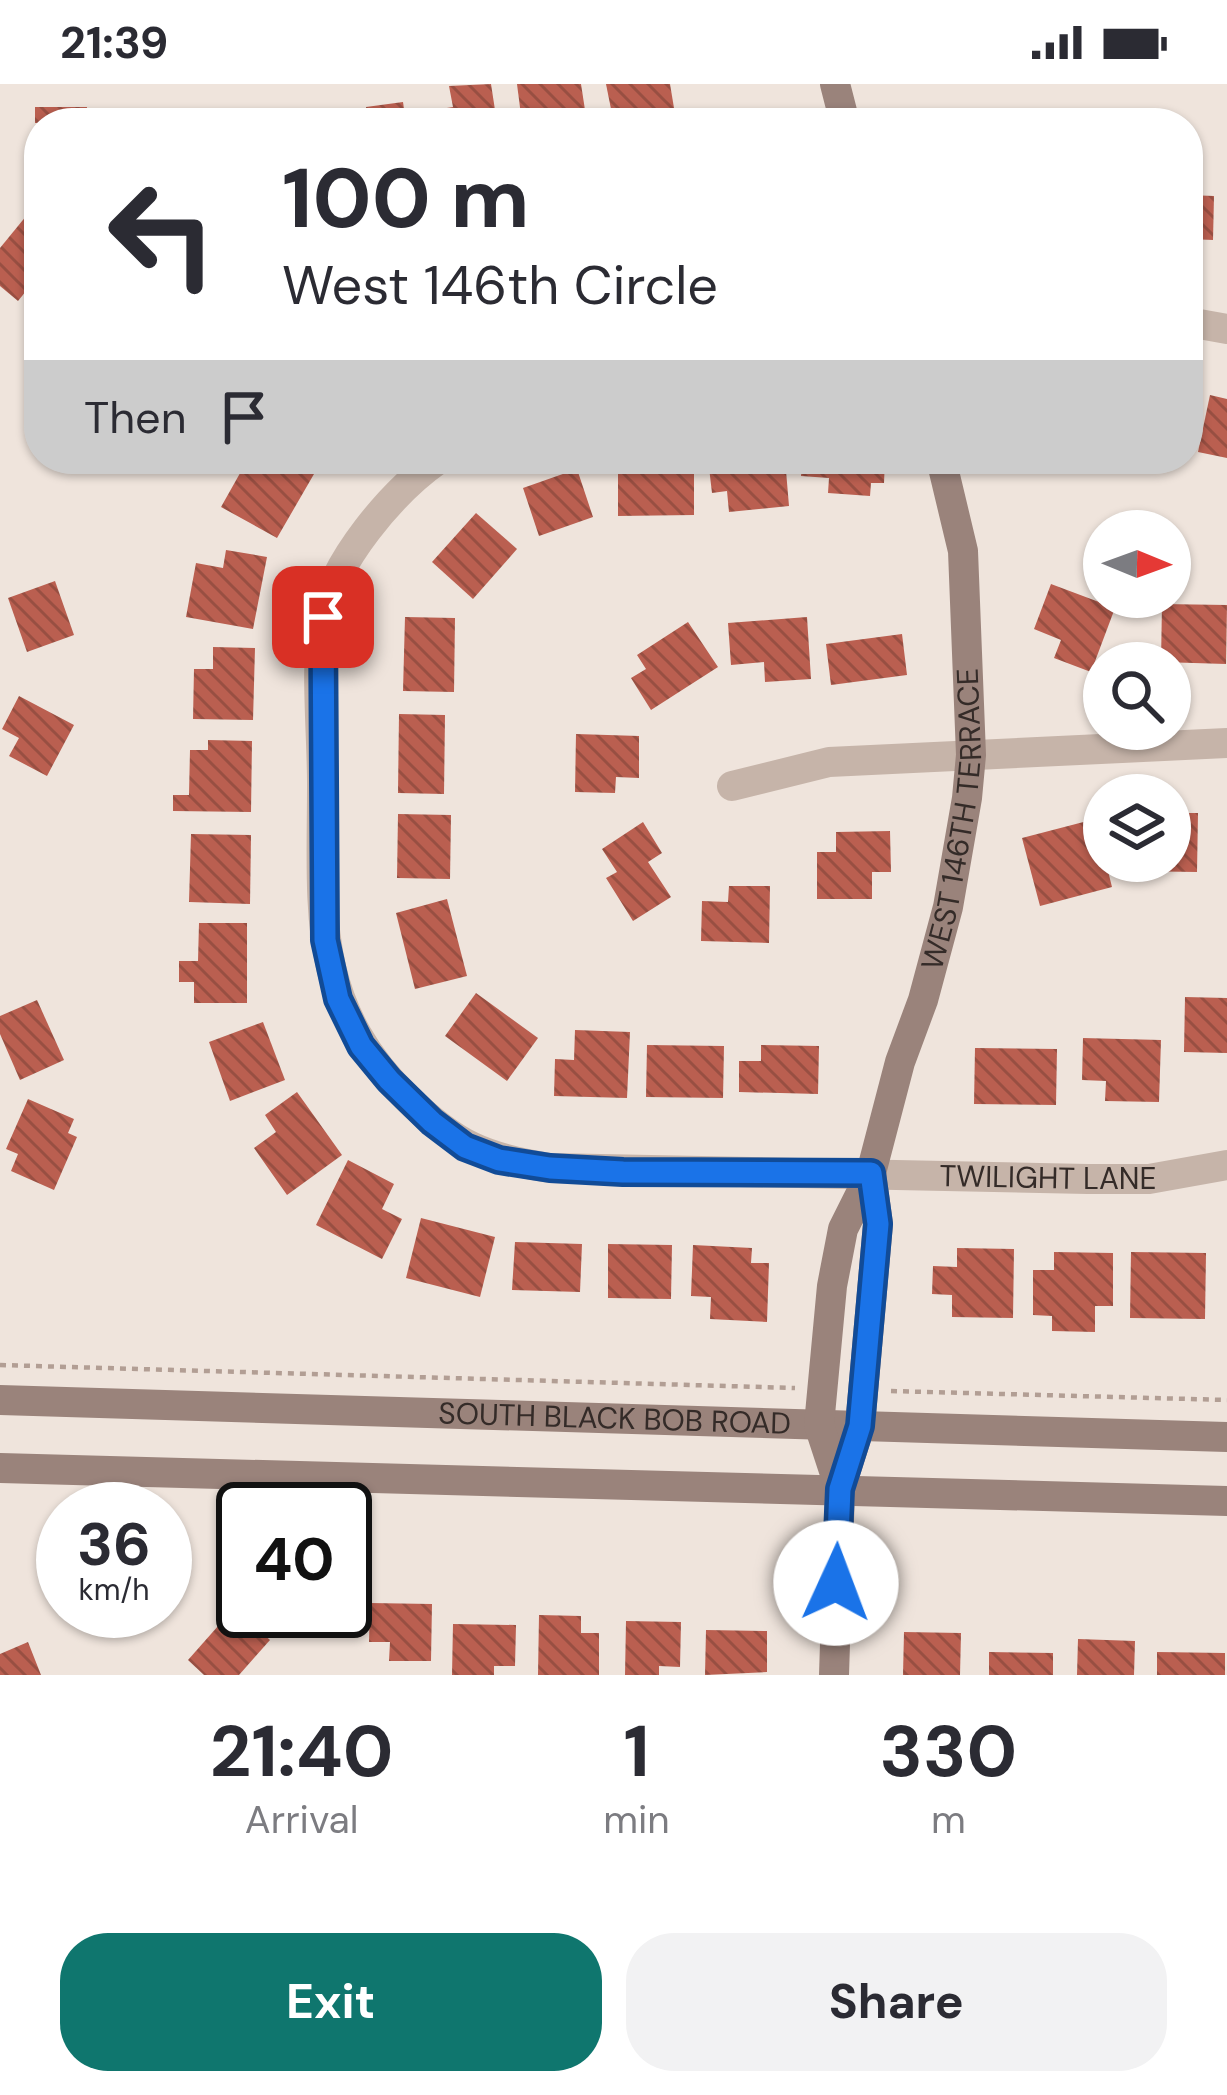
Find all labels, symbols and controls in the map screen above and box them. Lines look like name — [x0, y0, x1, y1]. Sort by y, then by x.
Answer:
text: 21:39 — [60, 13, 168, 72]
text: 100 m — [282, 144, 530, 253]
icon: left — [84, 156, 240, 312]
text: West 146th Circle — [282, 250, 718, 321]
icon: arrive — [211, 384, 277, 450]
text: Then — [84, 388, 187, 447]
north arrow — [1083, 510, 1191, 618]
map controls — [1083, 510, 1191, 882]
pin — [272, 566, 374, 668]
icon: arrive — [290, 584, 356, 650]
button: search — [1083, 642, 1191, 750]
street label: WEST 146TH TERRACE — [912, 667, 990, 974]
button: layers — [1083, 774, 1191, 882]
street label: TWILIGHT LANE — [939, 1156, 1157, 1198]
street label: SOUTH BLACK BOB ROAD — [438, 1393, 792, 1443]
speed limit sign: 40 — [216, 1482, 372, 1638]
text: 36 — [77, 1505, 151, 1584]
position arrow — [773, 1520, 899, 1646]
text: km/h — [79, 1570, 149, 1609]
text: 21:40 — [210, 1705, 393, 1798]
text: 1 — [623, 1705, 650, 1798]
text: 330 — [880, 1705, 1017, 1798]
text: Arrival — [245, 1794, 358, 1845]
text: min — [603, 1794, 670, 1845]
text: m — [931, 1794, 966, 1845]
button: Exit — [60, 1933, 602, 2071]
button: Share — [626, 1933, 1167, 2071]

